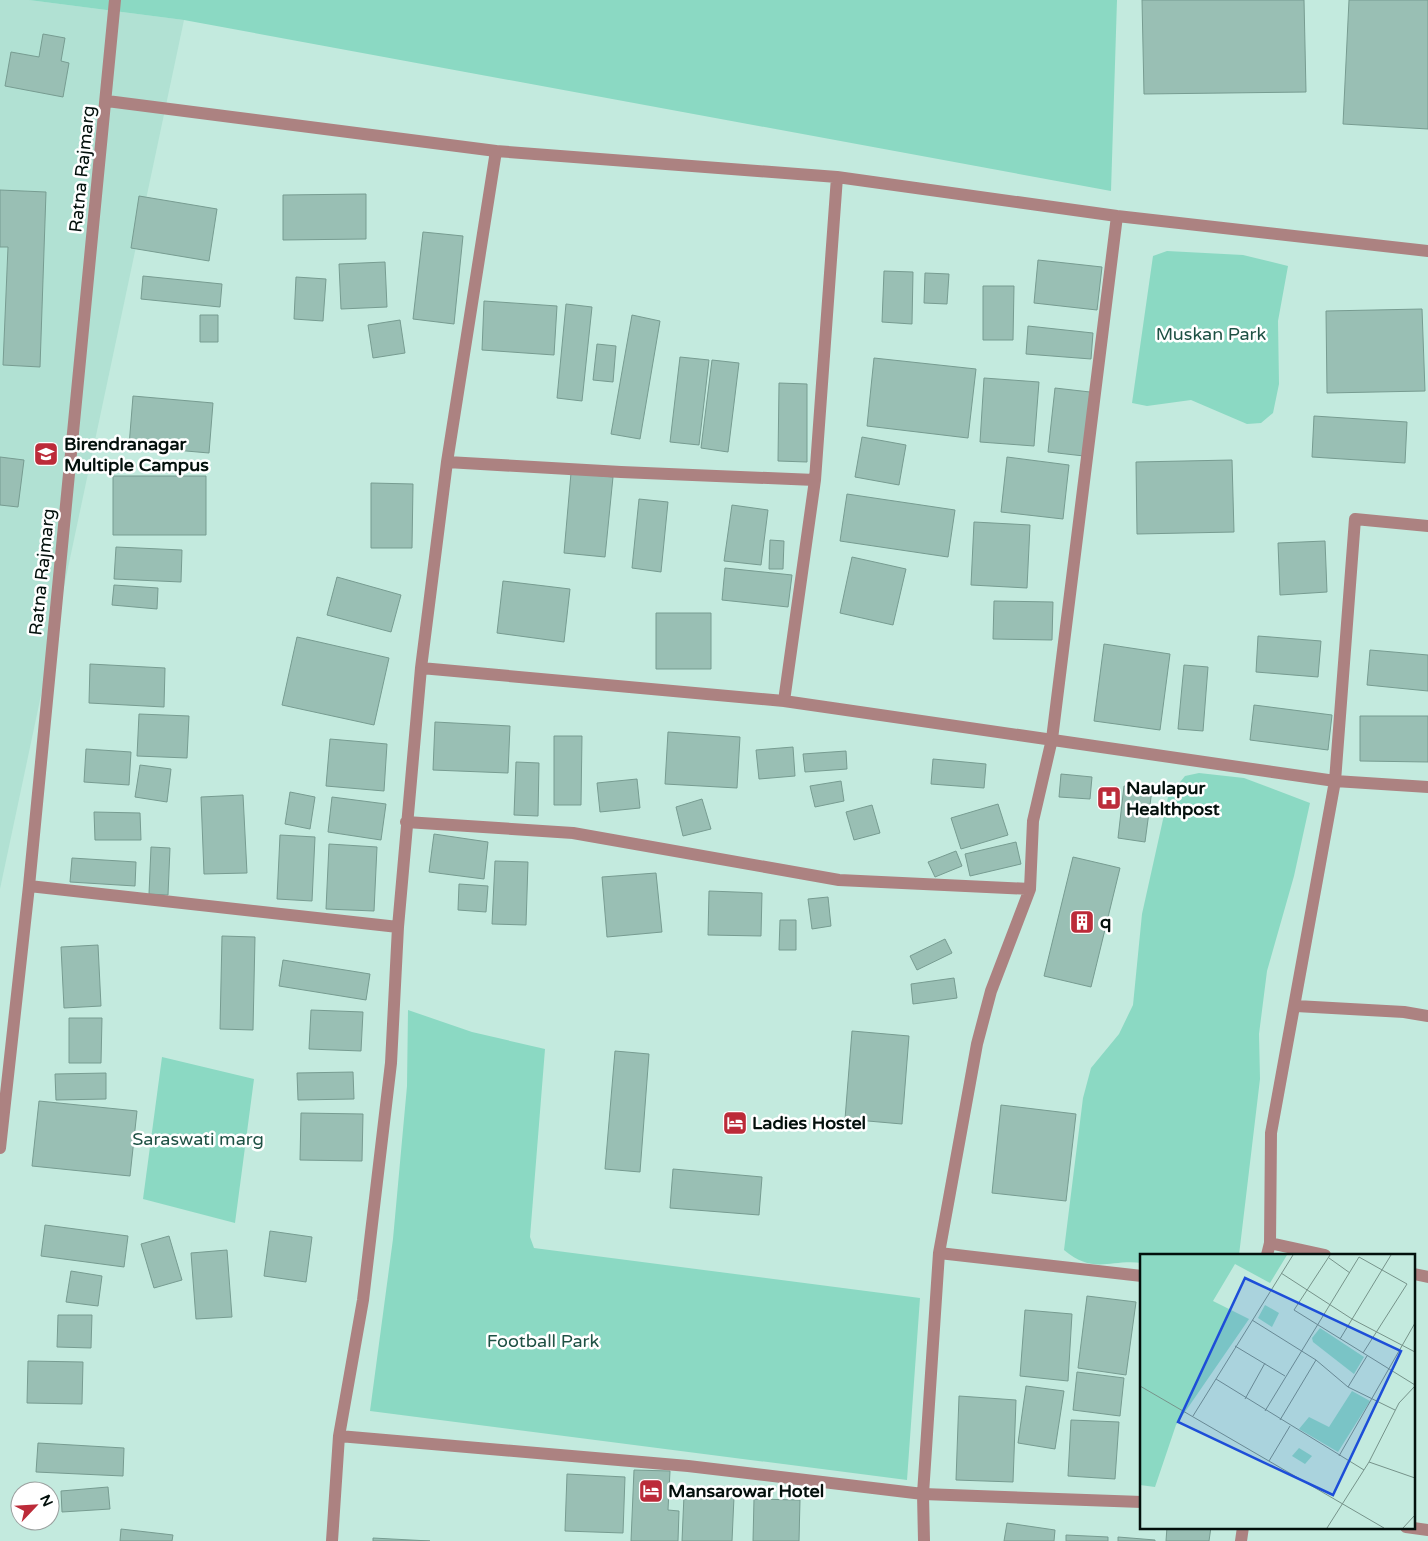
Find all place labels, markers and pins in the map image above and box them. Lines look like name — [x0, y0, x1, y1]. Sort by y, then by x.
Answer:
place label: Birendranagar Multiple Campus — [64, 433, 209, 476]
school or university icon: Birendranagar Multiple Campus — [33, 441, 59, 467]
place label: Naulapur Healthpost — [1126, 777, 1220, 820]
hospital icon: Naulapur Healthpost — [1096, 785, 1122, 811]
building icon: q — [1069, 909, 1095, 935]
place label: q — [1100, 911, 1111, 933]
hotel icon: Ladies Hostel — [722, 1110, 748, 1136]
place label: Ladies Hostel — [752, 1112, 866, 1134]
hotel icon: Mansarowar Hotel — [638, 1478, 664, 1504]
place label: Mansarowar Hotel — [668, 1480, 824, 1502]

